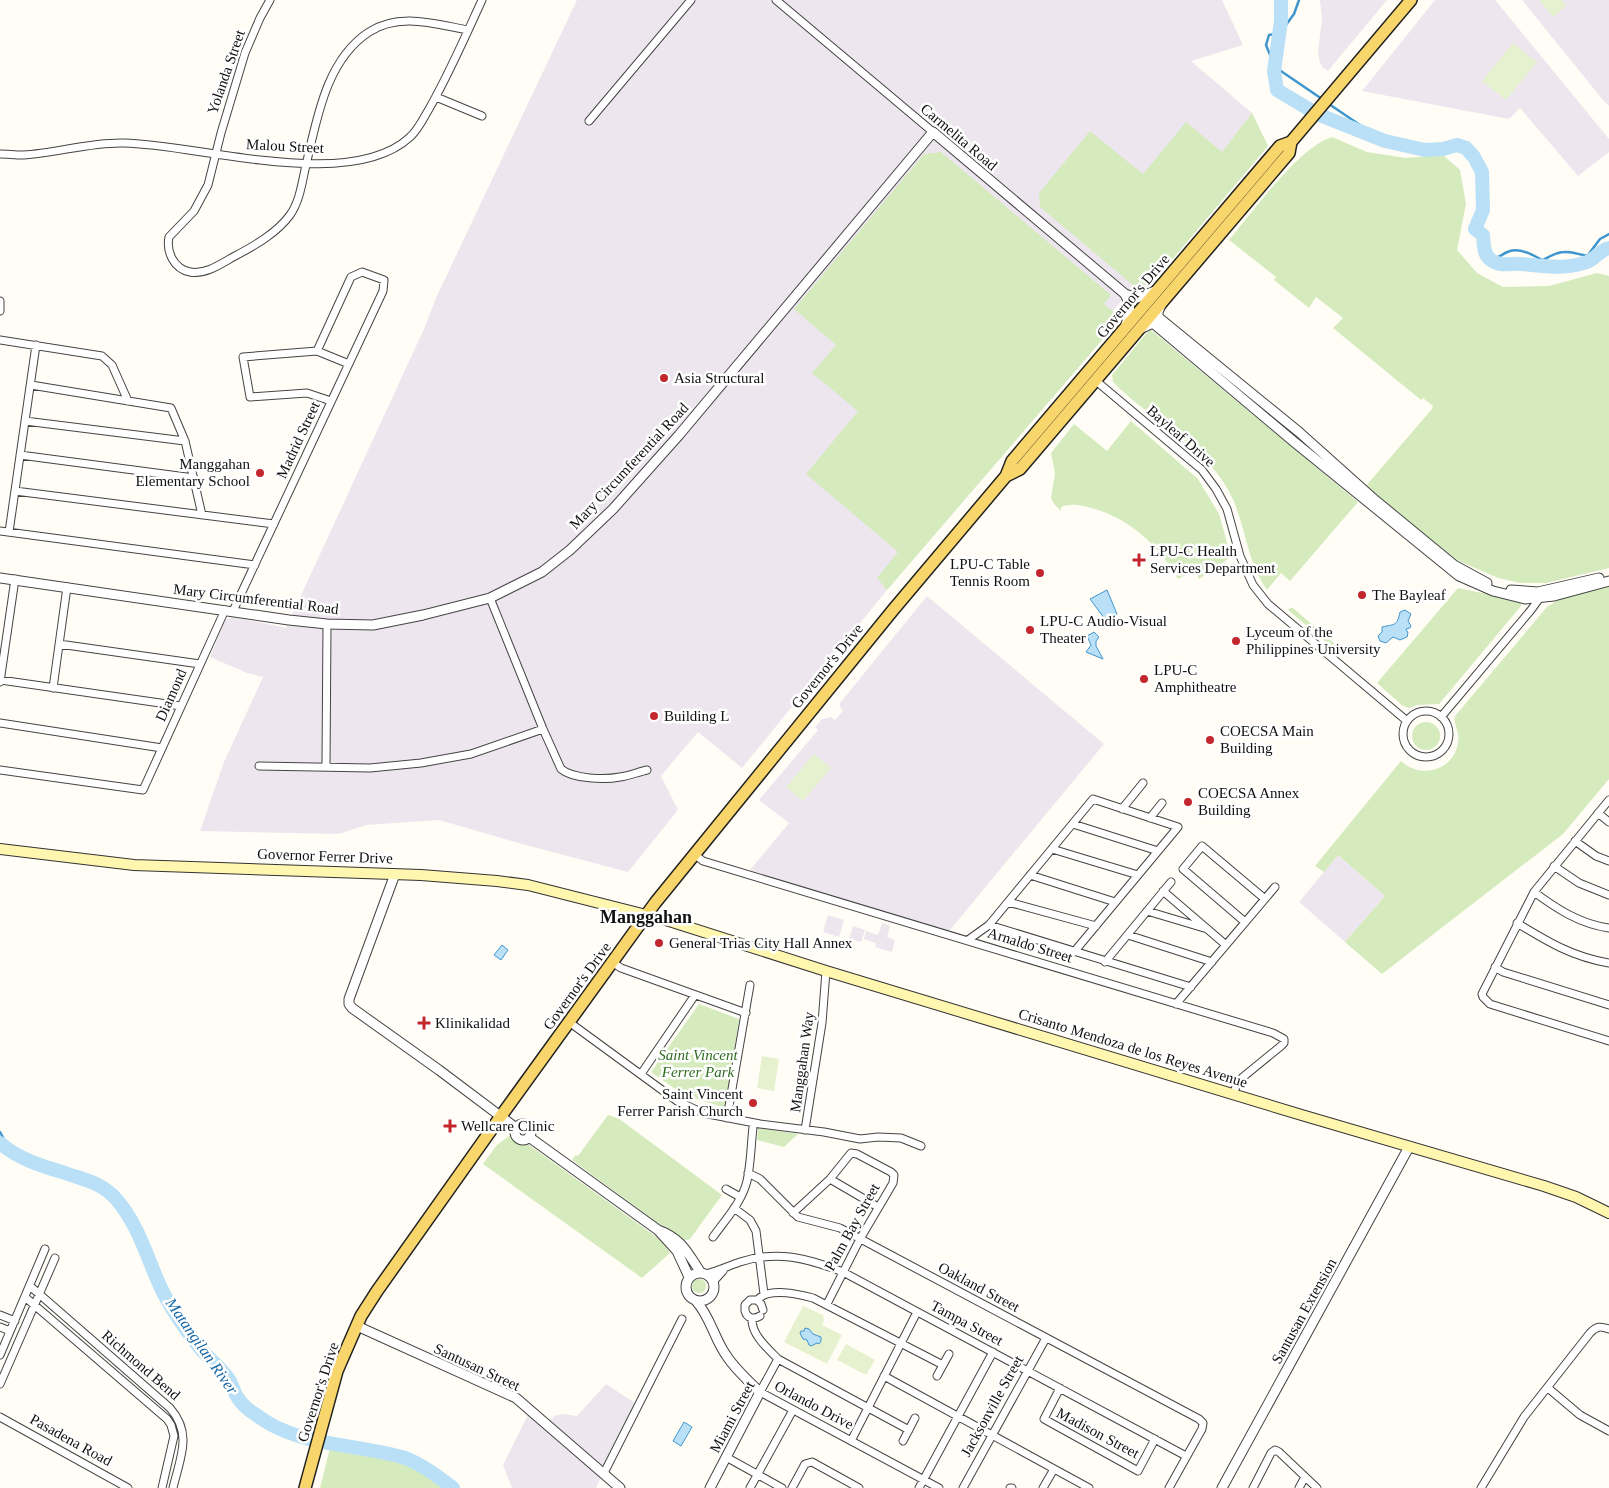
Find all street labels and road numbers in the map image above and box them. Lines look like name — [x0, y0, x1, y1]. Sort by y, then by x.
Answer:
street label: Yolanda Street — [204, 27, 248, 116]
street label: Carmelita Road — [918, 100, 1001, 174]
street label: Malou Street — [246, 136, 325, 156]
street label: Governor's Drive — [1093, 251, 1173, 341]
street label: Madrid Street — [273, 398, 323, 481]
street label: Mary Circumferential Road — [566, 399, 692, 532]
street label: Bayleaf Drive — [1144, 402, 1218, 470]
street label: Mary Circumferential Road — [172, 581, 340, 617]
street label: Governor's Drive — [788, 620, 866, 711]
street label: Diamond — [152, 666, 190, 724]
street label: Governor Ferrer Drive — [257, 846, 393, 866]
street label: Arnaldo Street — [986, 925, 1075, 966]
street label: Governor's Drive — [540, 939, 614, 1033]
street label: Crisanto Mendoza de los Reyes Avenue — [1017, 1005, 1250, 1091]
street label: Manggahan Way — [787, 1010, 817, 1113]
street label: Palm Bay Street — [821, 1180, 883, 1274]
street label: Santusan Extension — [1268, 1255, 1340, 1366]
street label: Oakland Street — [936, 1259, 1023, 1315]
street label: Tampa Street — [928, 1297, 1007, 1349]
street label: Richmond Bend — [99, 1327, 184, 1403]
street label: Governor's Drive — [294, 1340, 342, 1444]
street label: Santusan Street — [432, 1340, 523, 1394]
street label: Jacksonville Street — [958, 1352, 1027, 1459]
street label: Orlando Drive — [772, 1377, 856, 1433]
street label: Miami Street — [706, 1378, 758, 1456]
street label: Madison Street — [1054, 1405, 1143, 1462]
street label: Pasadena Road — [27, 1411, 115, 1469]

